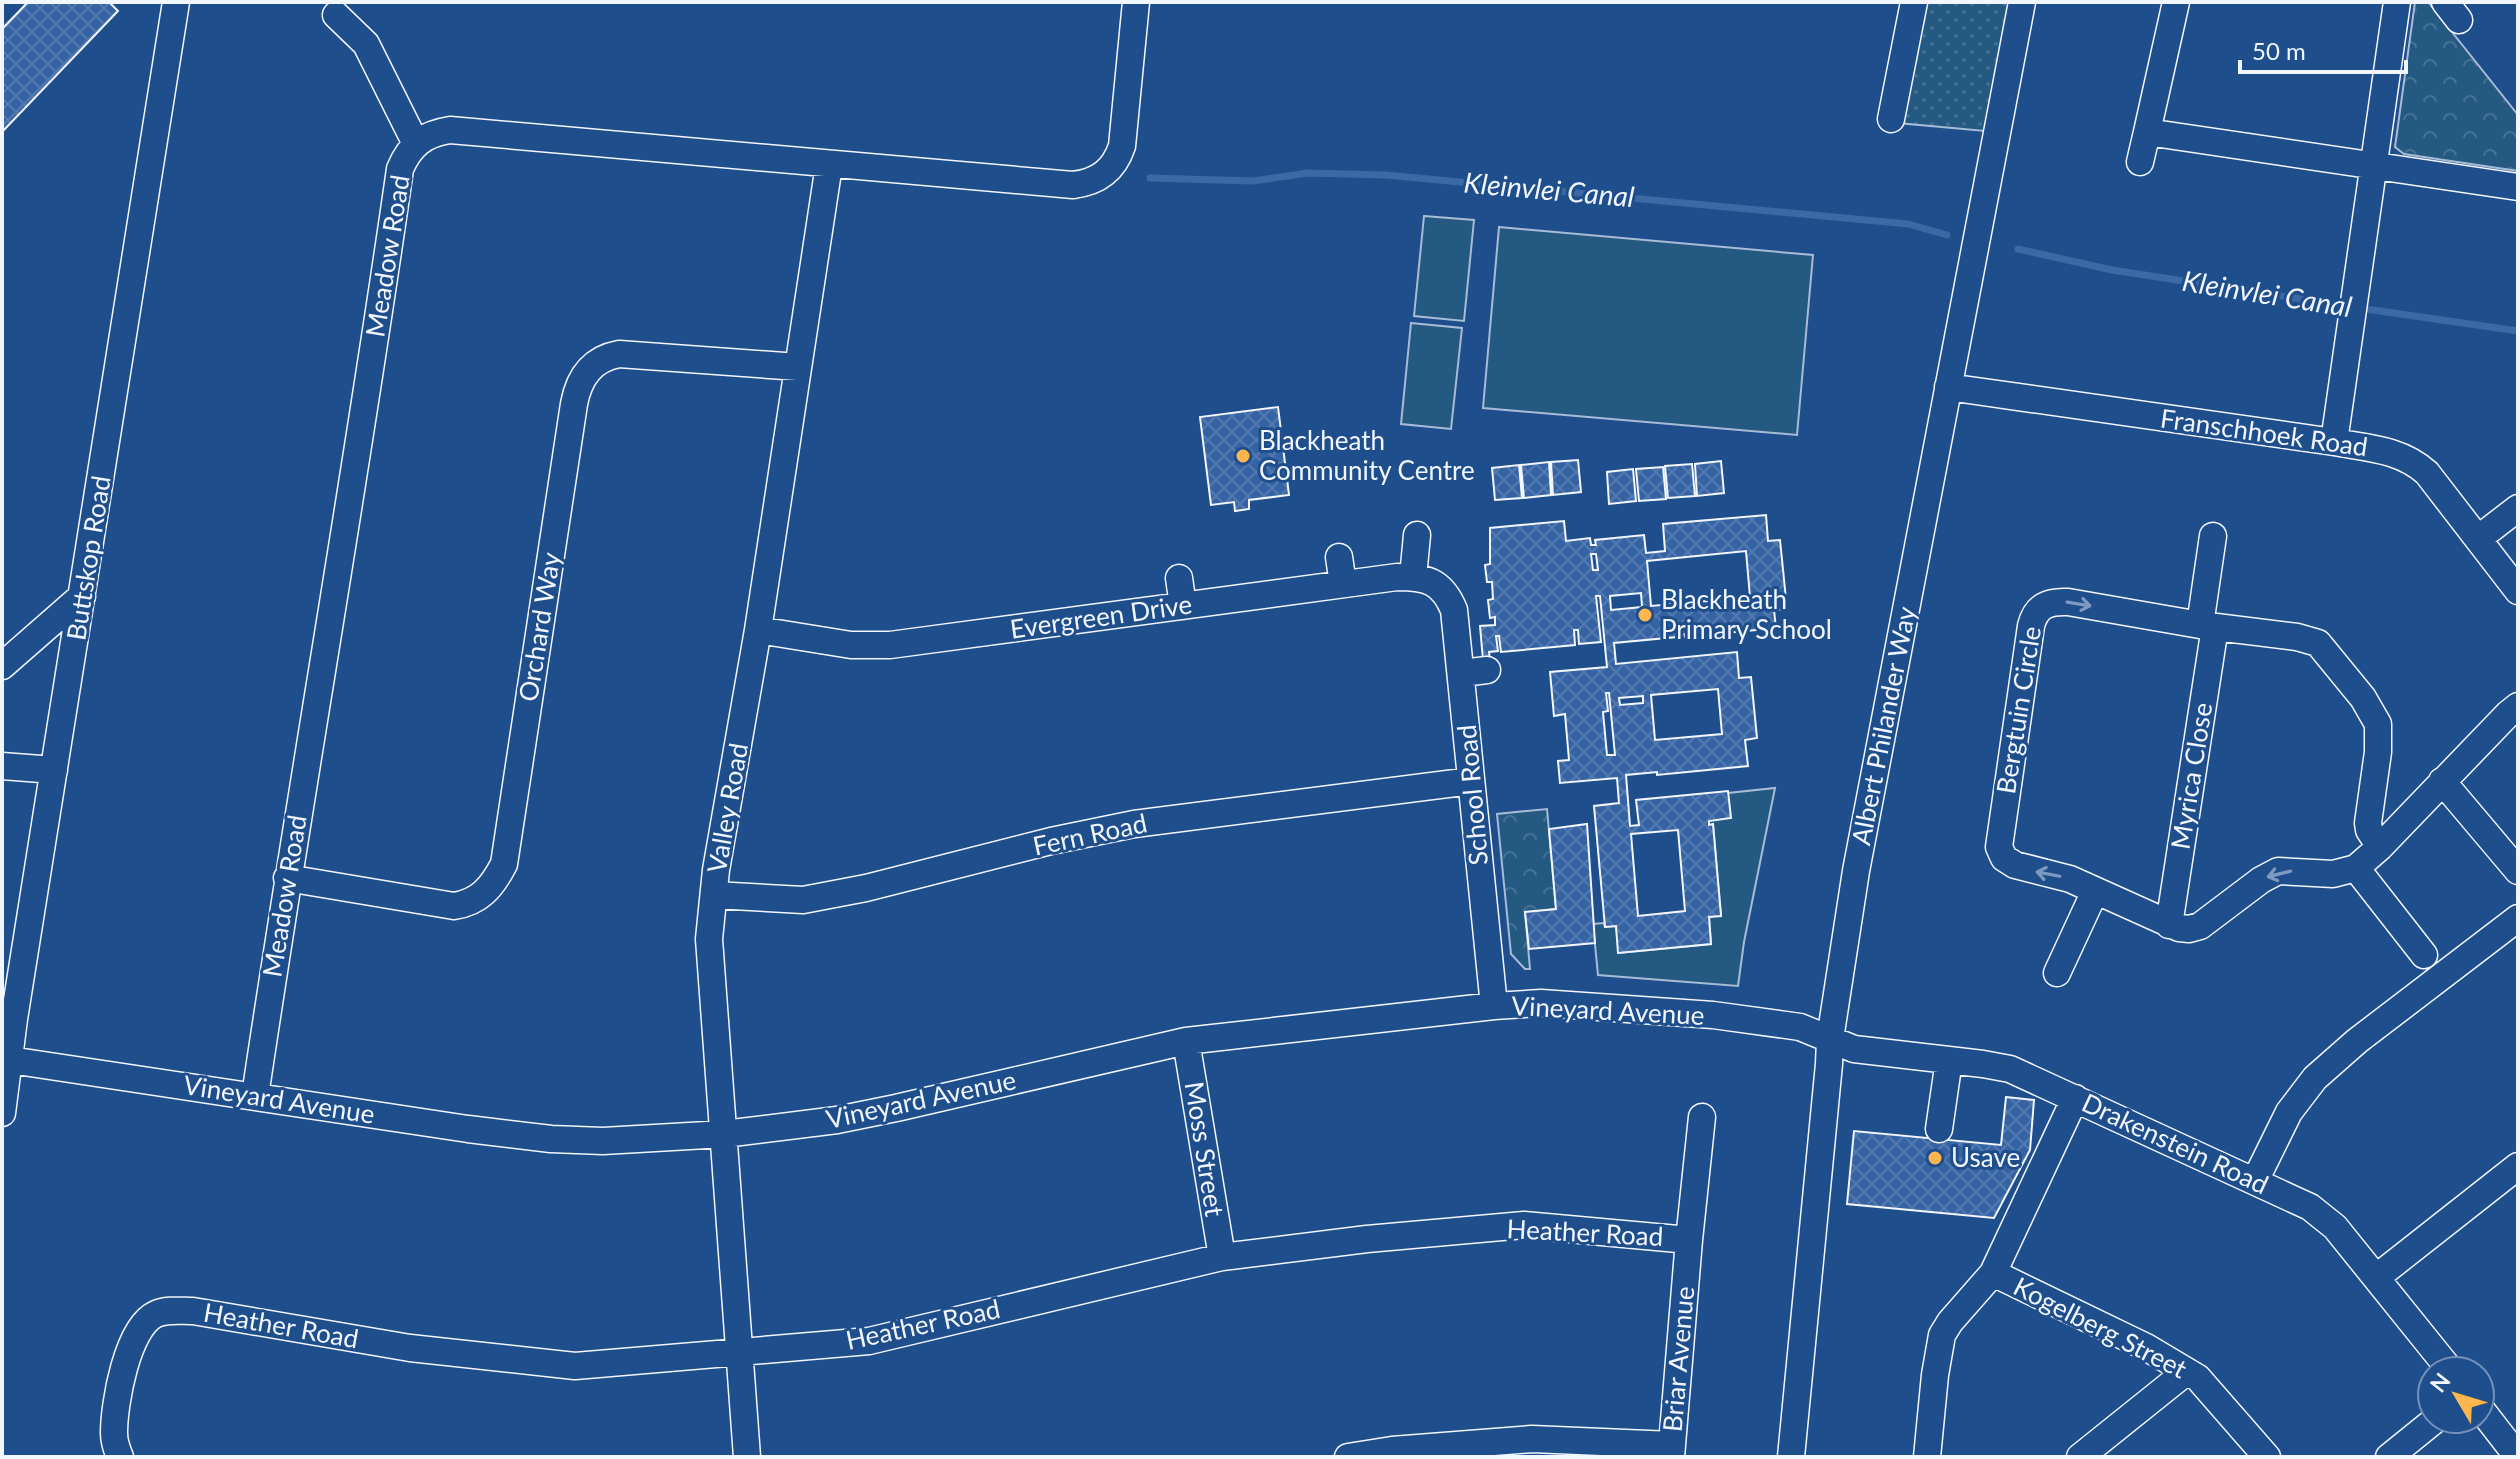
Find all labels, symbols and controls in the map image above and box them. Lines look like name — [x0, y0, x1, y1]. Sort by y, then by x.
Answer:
scale bar — [2240, 24, 2406, 74]
text: 50 m — [2252, 36, 2306, 65]
water label: Kleinvlei Canal — [1462, 165, 1636, 213]
street label: Meadow Road — [358, 172, 416, 339]
water label: Kleinvlei Canal — [2180, 263, 2354, 323]
street label: Franschhoek Road — [2158, 402, 2370, 462]
place label: Blackheath Community Centre — [1259, 424, 1475, 486]
marker: Blackheath Community Centre — [1234, 447, 1252, 465]
street label: Buttskop Road — [59, 473, 117, 642]
street label: Orchard Way — [511, 549, 567, 704]
place label: Blackheath Primary School — [1661, 583, 1832, 645]
street label: Evergreen Drive — [1008, 587, 1194, 645]
one-way arrow — [2066, 598, 2091, 613]
street label: Albert Philander Way — [1844, 603, 1922, 848]
marker: Blackheath Primary School — [1636, 606, 1654, 624]
street label: Bergtuin Circle — [1989, 624, 2047, 796]
street label: Myrica Close — [2164, 700, 2218, 852]
street label: School Road — [1450, 724, 1494, 867]
street label: Valley Road — [700, 740, 754, 875]
street label: Fern Road — [1030, 806, 1150, 862]
street label: Meadow Road — [255, 812, 313, 979]
one-way arrow — [2036, 866, 2061, 881]
one-way arrow — [2267, 867, 2292, 882]
street label: Vineyard Avenue — [1511, 989, 1705, 1031]
street label: Vineyard Avenue — [823, 1063, 1019, 1135]
street label: Vineyard Avenue — [181, 1068, 377, 1130]
street label: Moss Street — [1179, 1079, 1232, 1219]
street label: Drakenstein Road — [2077, 1086, 2274, 1200]
place label: Usave — [1951, 1141, 2020, 1173]
marker: Usave — [1926, 1149, 1944, 1167]
street label: Heather Road — [1506, 1212, 1664, 1252]
street label: Kogelberg Street — [2008, 1270, 2193, 1385]
street label: Briar Avenue — [1656, 1285, 1700, 1433]
street label: Heather Road — [843, 1292, 1003, 1356]
street label: Heather Road — [201, 1296, 361, 1354]
north arrow — [2416, 1355, 2496, 1435]
text: N — [2424, 1367, 2456, 1397]

